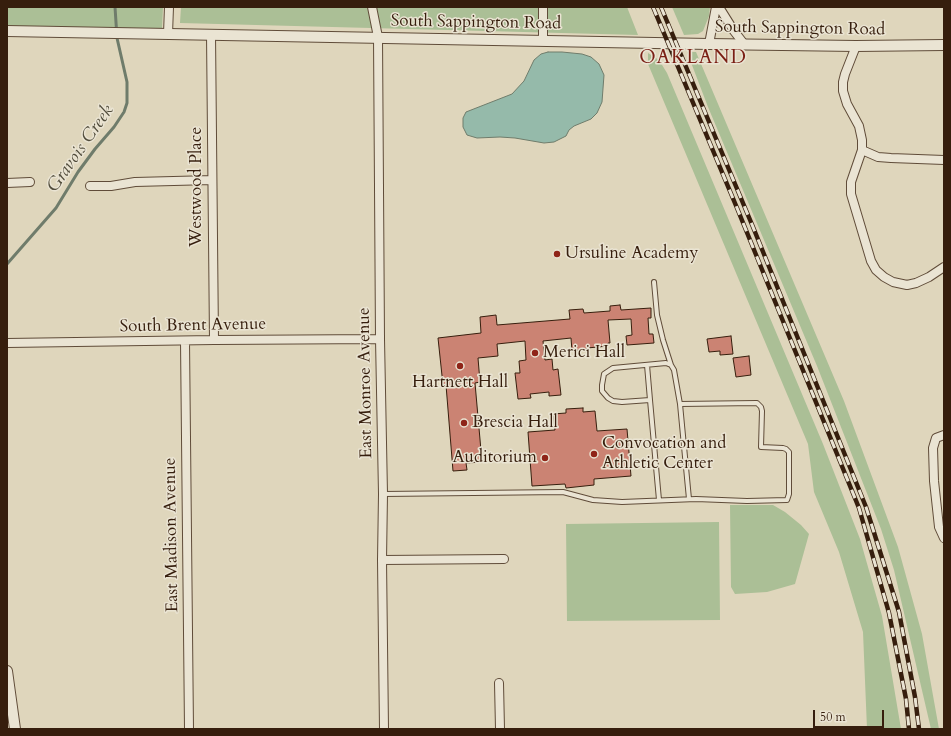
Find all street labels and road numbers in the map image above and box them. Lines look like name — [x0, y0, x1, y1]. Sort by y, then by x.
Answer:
street label: South Sappington Road — [391, 11, 561, 35]
street label: South Sappington Road — [715, 17, 885, 41]
street label: Westwood Place — [187, 127, 207, 247]
street label: East Monroe Avenue — [354, 307, 378, 459]
street label: South Brent Avenue — [120, 315, 266, 337]
street label: East Madison Avenue — [160, 457, 184, 613]

